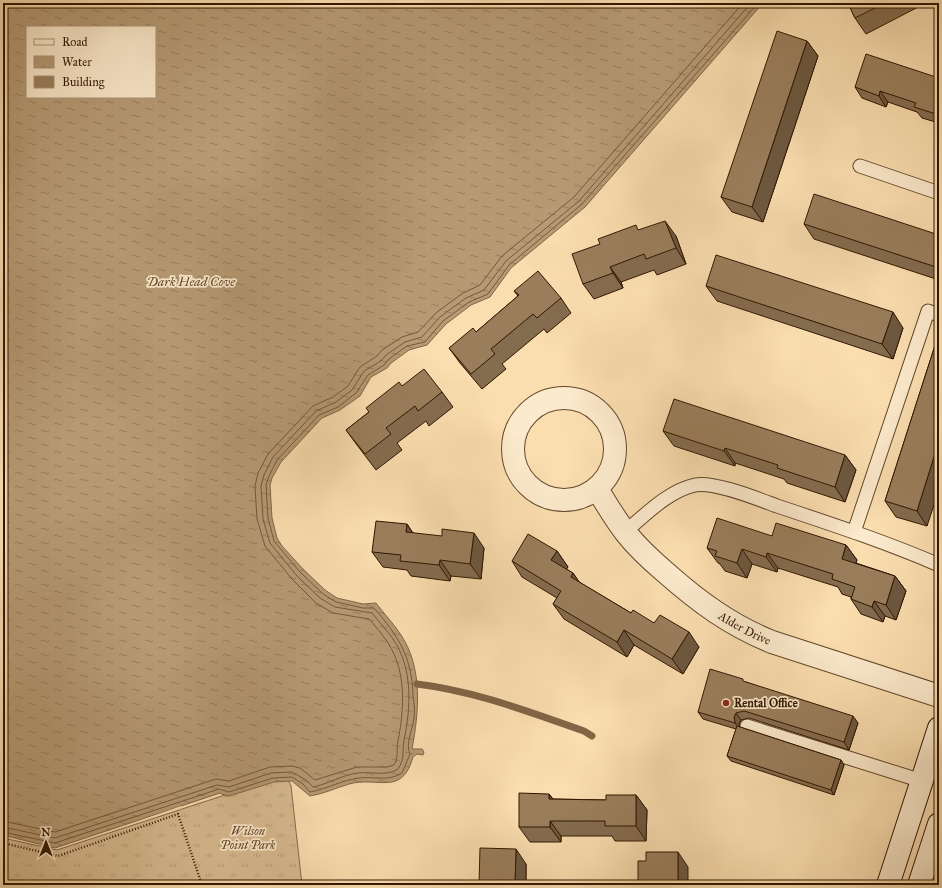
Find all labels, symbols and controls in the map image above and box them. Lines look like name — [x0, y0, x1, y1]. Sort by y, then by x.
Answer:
legend — [26, 26, 156, 98]
text: Road — [62, 35, 88, 49]
text: Water — [62, 55, 92, 69]
text: Building — [62, 75, 105, 90]
water label: Dark Head Cove — [147, 274, 236, 290]
street label: Alder Drive — [715, 608, 773, 648]
place label: Rental Office — [734, 696, 798, 710]
marker: Rental Office — [721, 698, 731, 708]
north arrow — [26, 822, 66, 862]
park label: Wilson Point Park — [221, 824, 276, 852]
text: N — [41, 826, 51, 839]

